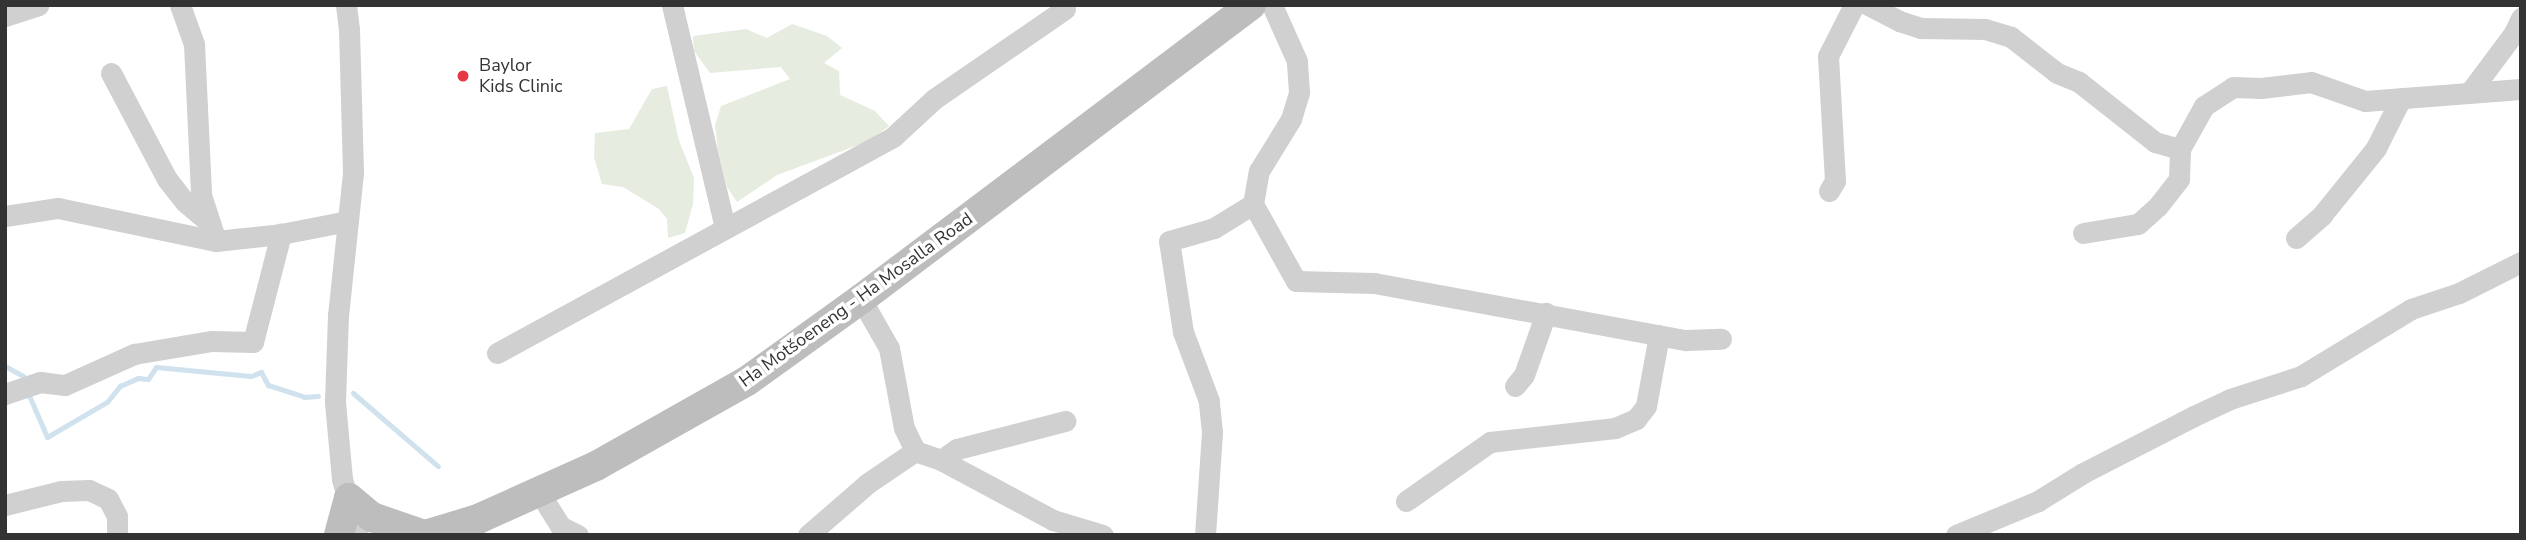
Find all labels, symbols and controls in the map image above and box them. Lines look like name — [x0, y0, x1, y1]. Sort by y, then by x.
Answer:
place label: Baylor Kids Clinic — [479, 55, 563, 98]
marker: Baylor Kids Clinic — [453, 66, 473, 86]
street label: Ha Motšoeneng - Ha Mosalla Road — [735, 208, 977, 392]

